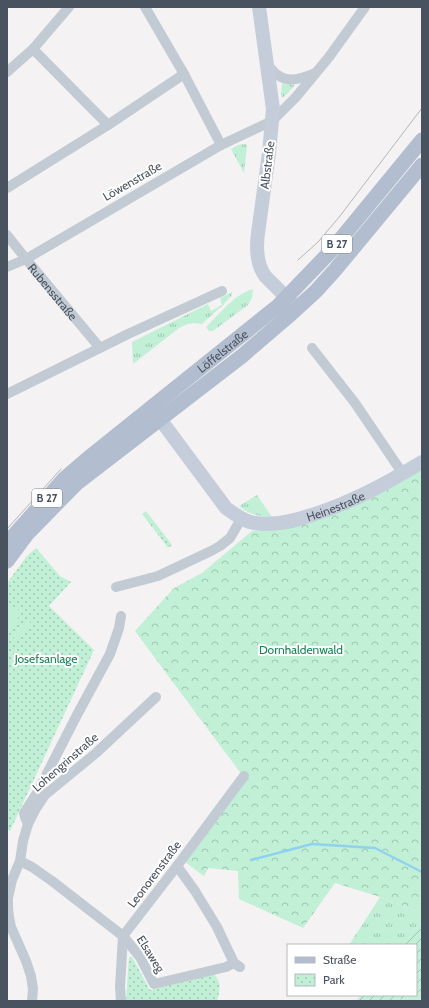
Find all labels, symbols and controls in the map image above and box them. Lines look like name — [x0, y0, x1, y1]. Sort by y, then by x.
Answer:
street label: Albstraße — [257, 140, 277, 190]
street label: Löwenstraße — [100, 158, 164, 204]
road number: B 27 — [322, 235, 352, 253]
street label: Rubensstraße — [25, 260, 81, 323]
street label: Löffelstraße — [194, 326, 251, 376]
street label: Heinestraße — [304, 487, 367, 524]
road number: B 27 — [32, 489, 62, 507]
park label: Dornhaldenwald — [259, 642, 343, 657]
park label: Josefsanlage — [14, 651, 77, 666]
street label: Lohengrinstraße — [29, 729, 101, 795]
street label: Leonorenstraße — [124, 838, 184, 910]
street label: Elsaweg — [134, 933, 169, 976]
legend — [287, 944, 417, 996]
text: Straße — [323, 952, 356, 967]
text: Park — [323, 972, 345, 987]

